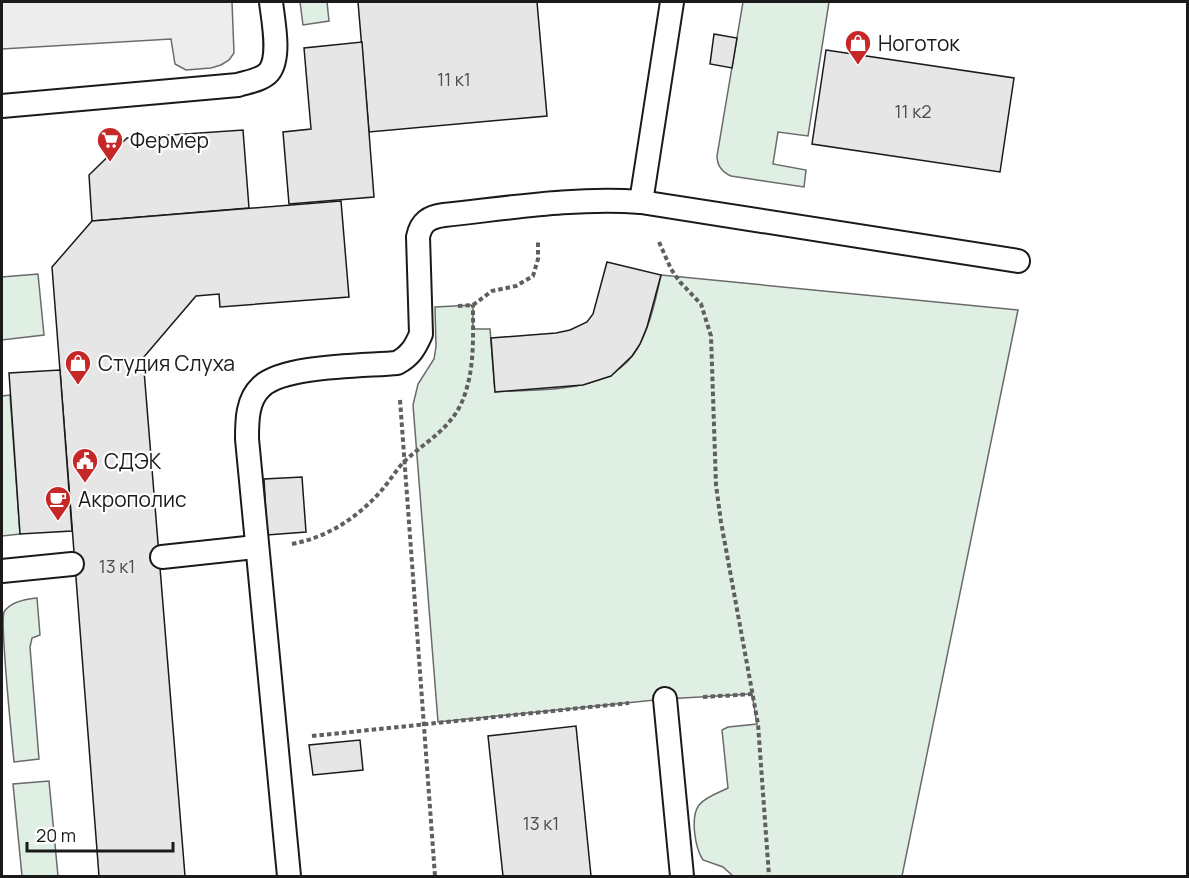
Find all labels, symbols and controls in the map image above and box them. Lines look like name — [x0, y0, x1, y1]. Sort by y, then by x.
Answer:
shop icon: Ноготок — [843, 28, 873, 66]
place label: Ноготок — [878, 29, 960, 57]
house number: 11 к1 — [437, 67, 471, 91]
house number: 11 к2 — [895, 99, 931, 123]
supermarket icon: Фермер — [95, 125, 125, 163]
place label: Фермер — [130, 126, 209, 154]
shop icon: Студия Слуха — [63, 348, 93, 386]
place label: Студия Слуха — [98, 349, 235, 377]
public building icon: СДЭК — [70, 446, 100, 484]
place label: СДЭК — [104, 447, 162, 475]
cafe icon: Акрополис — [43, 484, 73, 522]
place label: Акрополис — [78, 485, 187, 513]
house number: 13 к1 — [99, 554, 135, 578]
house number: 13 к1 — [523, 811, 559, 835]
scale bar — [27, 815, 172, 853]
text: 20 m — [36, 823, 76, 847]

